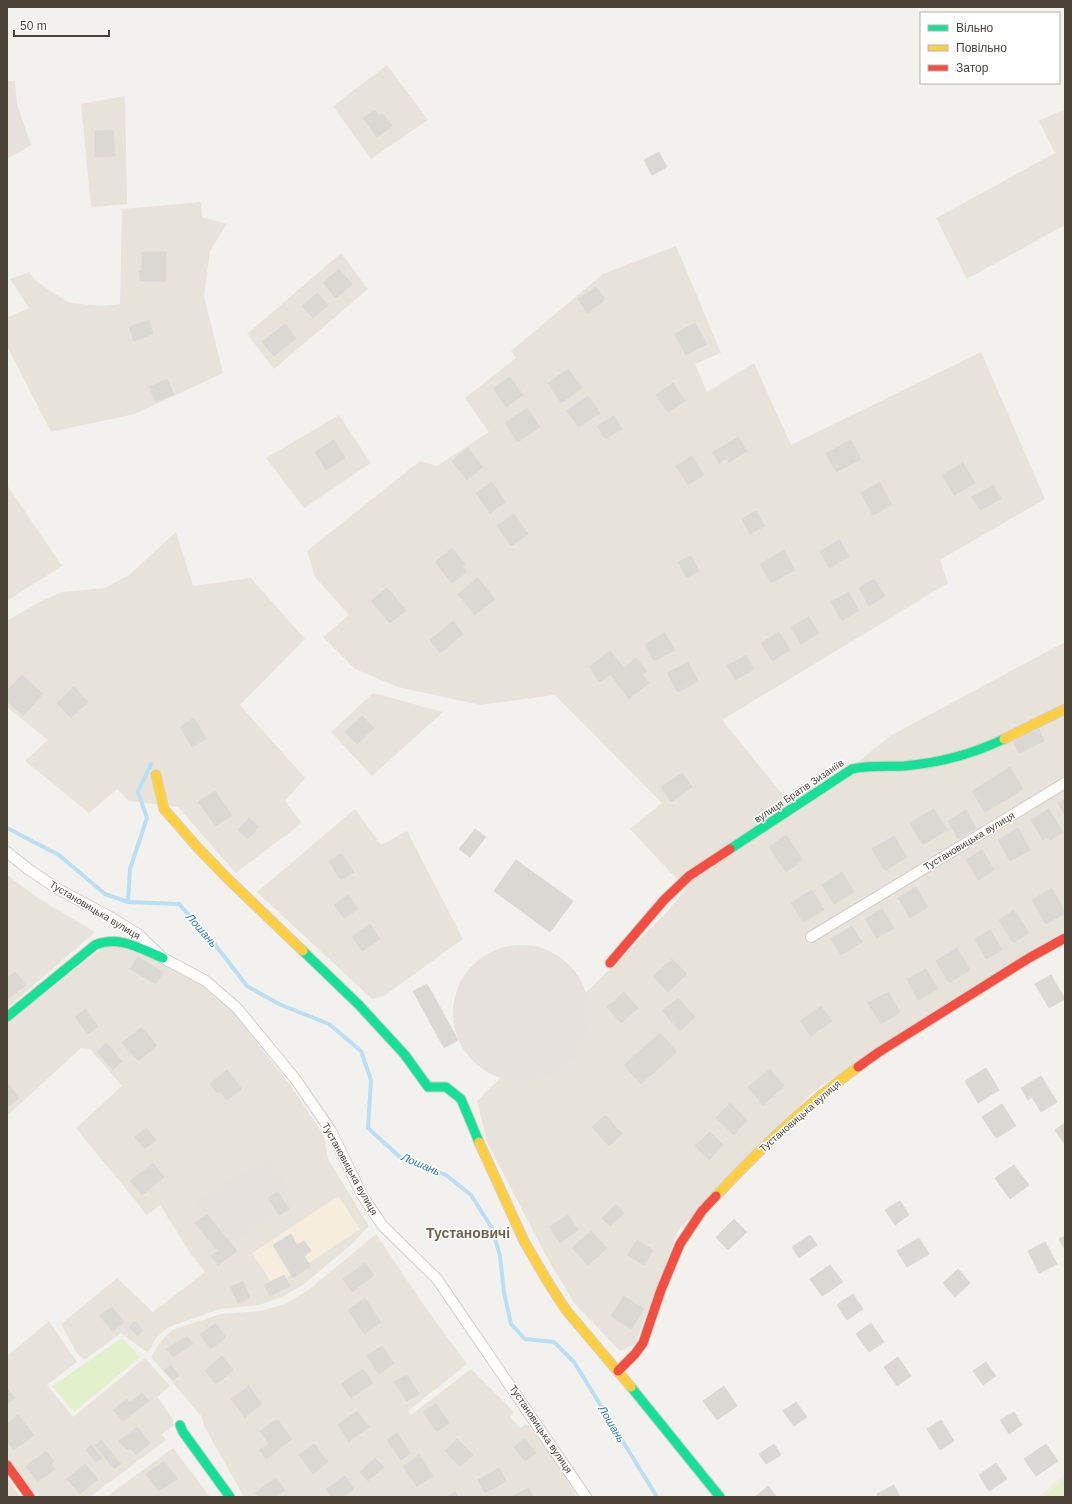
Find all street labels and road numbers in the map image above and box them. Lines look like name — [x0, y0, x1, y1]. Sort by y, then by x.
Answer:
street label: вулиця Братів Зизаніїв — [752, 757, 846, 825]
street label: Тустановицька вулиця — [922, 810, 1016, 872]
street label: Тустановицька вулиця — [48, 879, 142, 941]
street label: Тустановицька вулиця — [757, 1078, 843, 1154]
street label: Тустановицька вулиця — [320, 1121, 380, 1217]
street label: Тустановицька вулиця — [507, 1383, 575, 1475]

